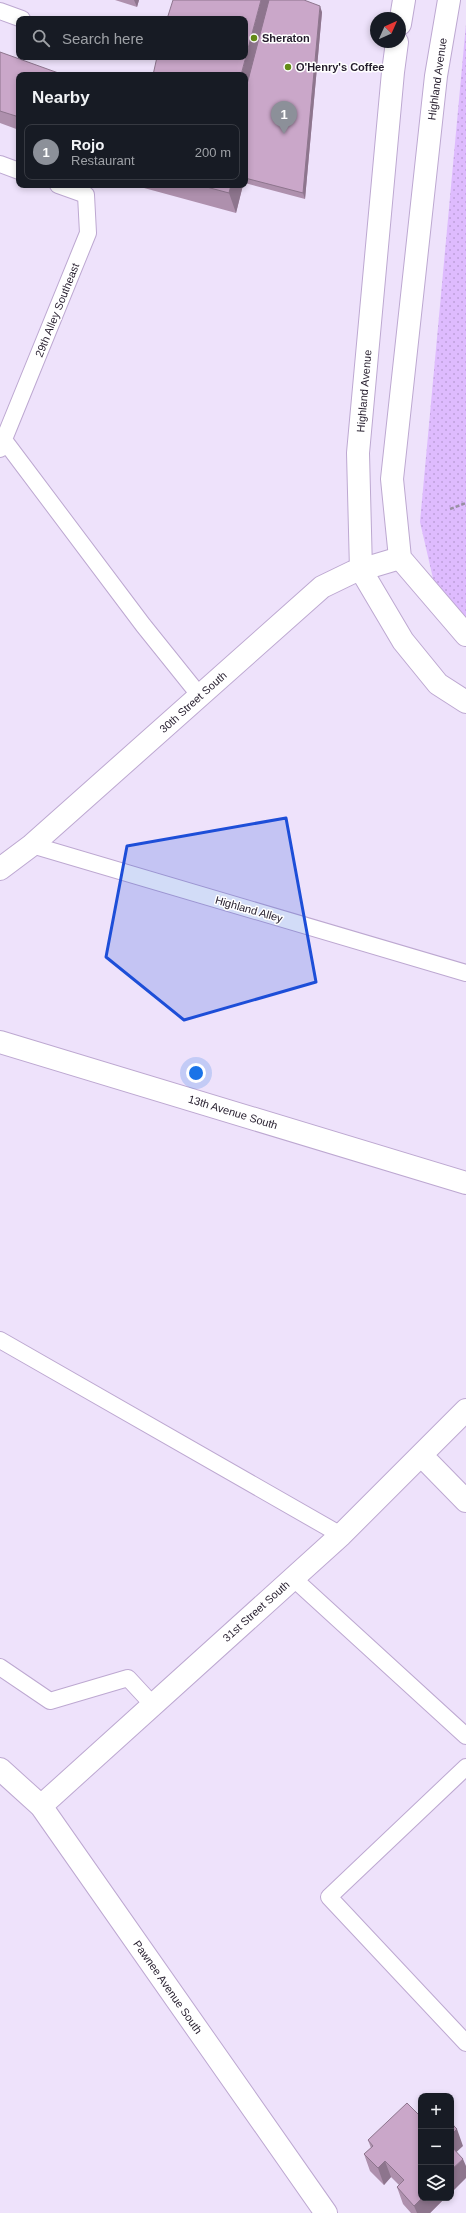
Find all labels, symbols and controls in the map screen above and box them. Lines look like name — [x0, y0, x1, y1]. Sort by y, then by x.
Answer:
north arrow — [370, 12, 406, 48]
search box — [16, 16, 248, 60]
icon: search — [30, 27, 52, 49]
text: Search here — [62, 30, 144, 47]
place label: Sheraton — [262, 32, 310, 44]
marker: Sheraton — [249, 33, 259, 43]
street label: Highland Avenue — [425, 37, 449, 121]
place label: O'Henry's Coffee — [296, 61, 384, 73]
marker: O'Henry's Coffee — [283, 62, 293, 72]
text: Nearby — [32, 88, 90, 107]
pin: 1 — [271, 101, 297, 134]
text: Rojo — [71, 136, 104, 153]
text: 1 — [42, 145, 50, 160]
text: 200 m — [195, 145, 231, 160]
text: Restaurant — [71, 153, 135, 168]
street label: 29th Alley Southeast — [33, 261, 81, 359]
street label: Highland Avenue — [354, 349, 374, 433]
street label: 30th Street South — [157, 669, 229, 735]
street label: Highland Alley — [214, 894, 285, 925]
your location — [186, 1063, 206, 1083]
street label: 13th Avenue South — [187, 1093, 279, 1131]
street label: 31st Street South — [220, 1578, 292, 1644]
street label: Pawnee Avenue South — [131, 1938, 205, 2036]
map controls — [418, 2093, 454, 2201]
button: + — [418, 2093, 454, 2129]
button: − — [418, 2129, 454, 2165]
button: layers — [418, 2165, 454, 2201]

